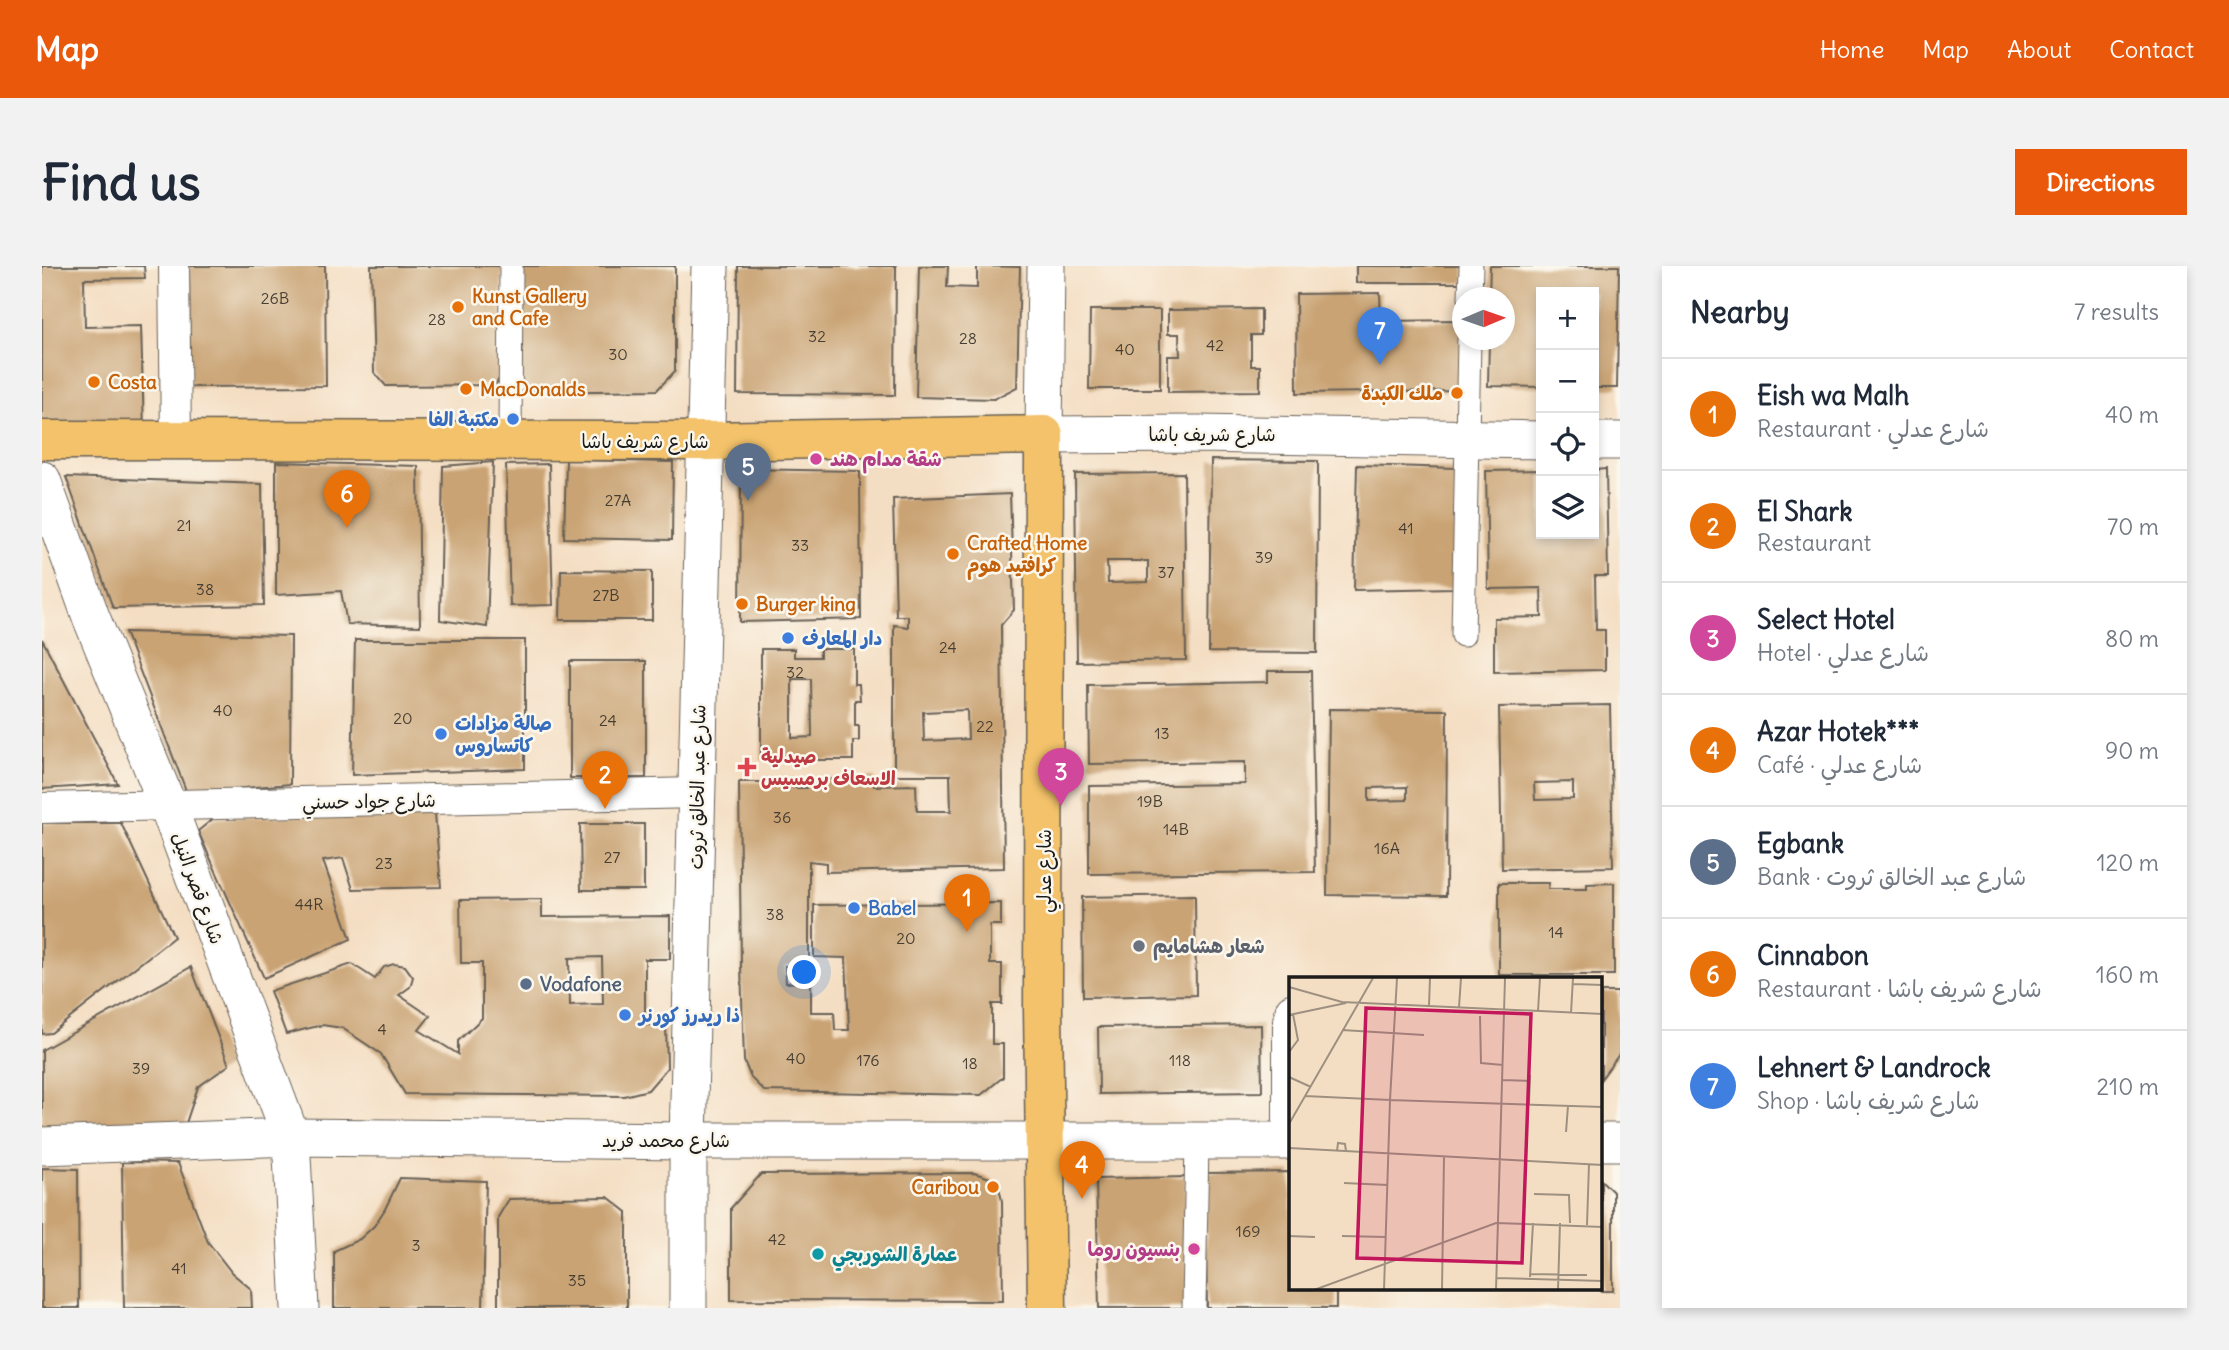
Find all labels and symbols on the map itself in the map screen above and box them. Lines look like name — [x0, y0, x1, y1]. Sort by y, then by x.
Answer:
place label: Kunst Gallery and Cafe — [472, 284, 587, 330]
north arrow — [1452, 287, 1515, 350]
house number: 26B — [261, 288, 289, 308]
marker: Kunst Gallery and Cafe — [450, 299, 466, 315]
pin: 7 — [1357, 307, 1403, 365]
house number: 28 — [428, 309, 446, 329]
house number: 32 — [808, 326, 826, 346]
house number: 28 — [959, 328, 977, 348]
house number: 42 — [1206, 335, 1224, 355]
house number: 40 — [1115, 339, 1135, 359]
house number: 30 — [608, 344, 628, 364]
place label: Costa — [108, 370, 157, 394]
marker: Costa — [86, 374, 102, 390]
place label: MacDonalds — [480, 377, 586, 401]
marker: MacDonalds — [458, 381, 474, 397]
place label: ملك الكبدة — [1361, 381, 1443, 406]
marker: ملك الكبدة — [1449, 385, 1465, 401]
place label: مكتبة الفا — [429, 407, 499, 432]
marker: مكتبة الفا — [505, 411, 521, 427]
street label: شارع شريف باشا — [1148, 422, 1276, 448]
street label: شارع شريف باشا — [581, 429, 709, 455]
pin: 5 — [725, 443, 771, 501]
place label: شقة مدام هند — [830, 447, 942, 474]
marker: شقة مدام هند — [808, 451, 824, 467]
pin: 6 — [324, 470, 370, 528]
house number: 27A — [605, 490, 631, 510]
house number: 21 — [176, 515, 192, 535]
house number: 41 — [1398, 518, 1414, 538]
place label: Crafted Home كرافتيد هوم — [967, 531, 1087, 580]
house number: 33 — [791, 535, 809, 555]
marker: Crafted Home كرافتيد هوم — [945, 546, 961, 562]
house number: 39 — [1255, 547, 1273, 567]
house number: 37 — [1158, 562, 1175, 582]
house number: 38 — [196, 579, 214, 599]
house number: 27B — [592, 585, 620, 605]
place label: Burger king — [756, 592, 856, 616]
marker: Burger king — [734, 596, 750, 612]
place label: دار المعارف — [802, 626, 882, 650]
marker: دار المعارف — [780, 630, 796, 646]
house number: 24 — [939, 637, 957, 657]
house number: 32 — [786, 662, 804, 682]
house number: 40 — [213, 700, 233, 720]
street label: شارع عبد الخالق ثروت — [684, 704, 712, 870]
house number: 20 — [393, 708, 413, 728]
house number: 24 — [599, 710, 617, 730]
place label: صالة مزادات كاتساروس — [455, 711, 552, 757]
house number: 22 — [976, 716, 994, 736]
house number: 13 — [1154, 723, 1170, 743]
marker: صالة مزادات كاتساروس — [433, 726, 449, 742]
place label: صيدلية الاسعاف برمسيس — [761, 744, 896, 791]
pin: 3 — [1038, 748, 1084, 806]
pin: 2 — [582, 751, 628, 809]
marker: صيدلية الاسعاف برمسيس — [739, 759, 755, 775]
street label: شارع جواد حسني — [302, 788, 436, 819]
house number: 19B — [1137, 791, 1163, 811]
house number: 36 — [773, 807, 791, 827]
house number: 14B — [1163, 819, 1189, 839]
street label: شارع قصر النيل — [165, 829, 229, 948]
street label: شارع عدلي — [1032, 829, 1061, 913]
house number: 16A — [1374, 838, 1400, 858]
house number: 27 — [604, 847, 620, 867]
house number: 23 — [375, 853, 393, 873]
pin: 1 — [944, 874, 990, 932]
house number: 44R — [295, 894, 323, 914]
place label: Babel — [868, 896, 916, 920]
marker: Babel — [846, 900, 862, 916]
house number: 38 — [766, 904, 784, 924]
house number: 14 — [1548, 922, 1564, 942]
house number: 20 — [896, 928, 916, 948]
place label: شعار هشامايم — [1153, 934, 1265, 961]
marker: شعار هشامايم — [1131, 938, 1147, 954]
your location — [787, 955, 821, 989]
place label: Vodafone — [540, 972, 622, 996]
marker: Vodafone — [518, 976, 534, 992]
inset map — [1289, 977, 1602, 1290]
place label: ذا ريدرز كورنر — [637, 1003, 740, 1029]
marker: ذا ريدرز كورنر — [617, 1007, 633, 1023]
house number: 4 — [377, 1019, 387, 1039]
house number: 40 — [786, 1048, 806, 1068]
house number: 176 — [856, 1050, 880, 1070]
house number: 118 — [1169, 1050, 1191, 1070]
house number: 18 — [962, 1053, 978, 1073]
house number: 39 — [132, 1058, 150, 1078]
street label: شارع محمد فريد — [602, 1128, 730, 1154]
pin: 4 — [1059, 1141, 1105, 1199]
place label: Caribou — [912, 1175, 979, 1199]
marker: Caribou — [985, 1179, 1001, 1195]
house number: 169 — [1236, 1221, 1260, 1241]
house number: 42 — [768, 1229, 786, 1249]
house number: 3 — [411, 1235, 421, 1255]
place label: بنسيون روما — [1088, 1237, 1180, 1262]
marker: بنسيون روما — [1186, 1241, 1202, 1257]
place label: عمارة الشوربجي — [832, 1242, 958, 1271]
marker: عمارة الشوربجي — [810, 1246, 826, 1262]
house number: 41 — [171, 1258, 187, 1278]
house number: 35 — [568, 1270, 586, 1290]

